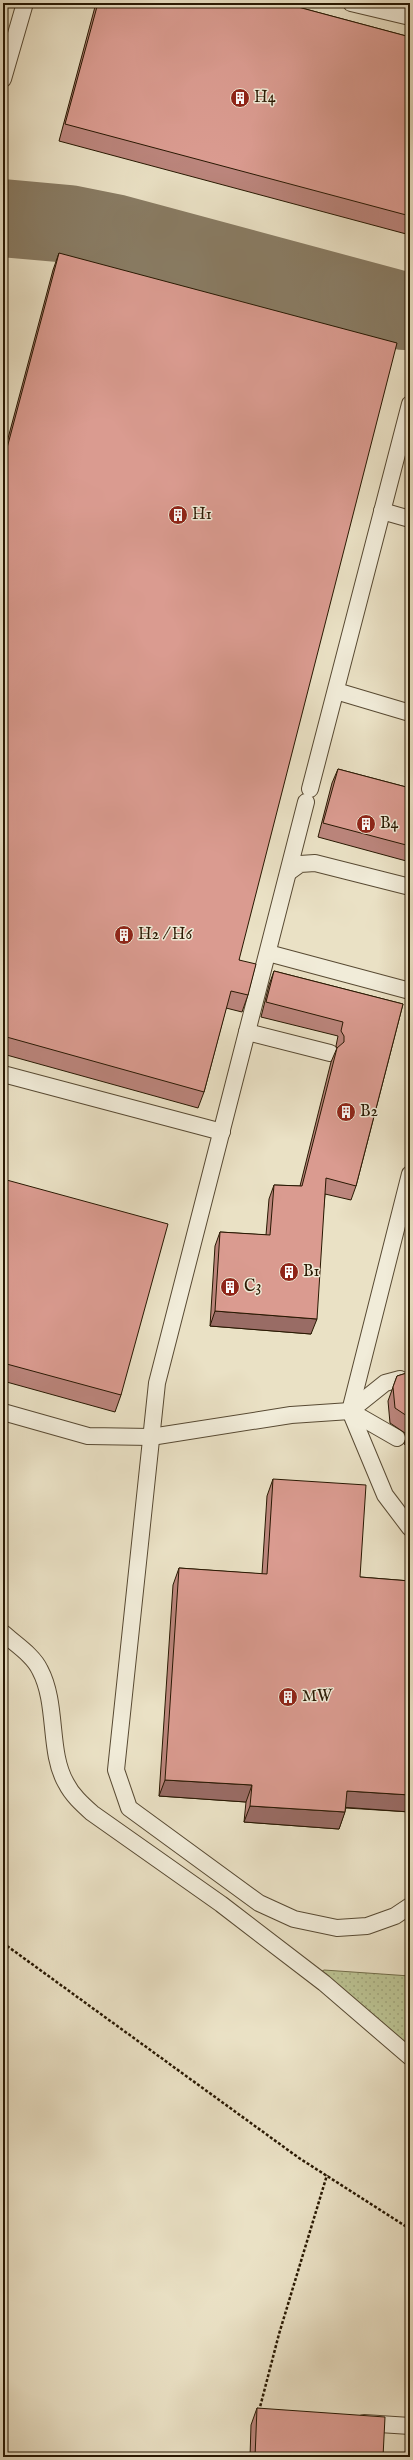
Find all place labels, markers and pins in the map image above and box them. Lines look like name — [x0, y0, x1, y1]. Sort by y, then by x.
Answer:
building icon: H4 — [229, 87, 251, 109]
place label: H4 — [254, 88, 276, 108]
building icon: H1 — [167, 504, 189, 526]
place label: H1 — [192, 505, 212, 525]
building icon: B4 — [355, 813, 377, 835]
place label: B4 — [380, 814, 399, 834]
building icon: H2 / H6 — [113, 924, 135, 946]
place label: H2 / H6 — [138, 925, 192, 945]
building icon: B2 — [335, 1101, 357, 1123]
place label: B2 — [360, 1102, 378, 1122]
building icon: B1 — [278, 1261, 300, 1283]
place label: B1 — [303, 1262, 320, 1282]
building icon: C3 — [219, 1276, 241, 1298]
place label: C3 — [244, 1277, 261, 1297]
building icon: MW — [277, 1686, 299, 1708]
place label: MW — [302, 1687, 333, 1707]

